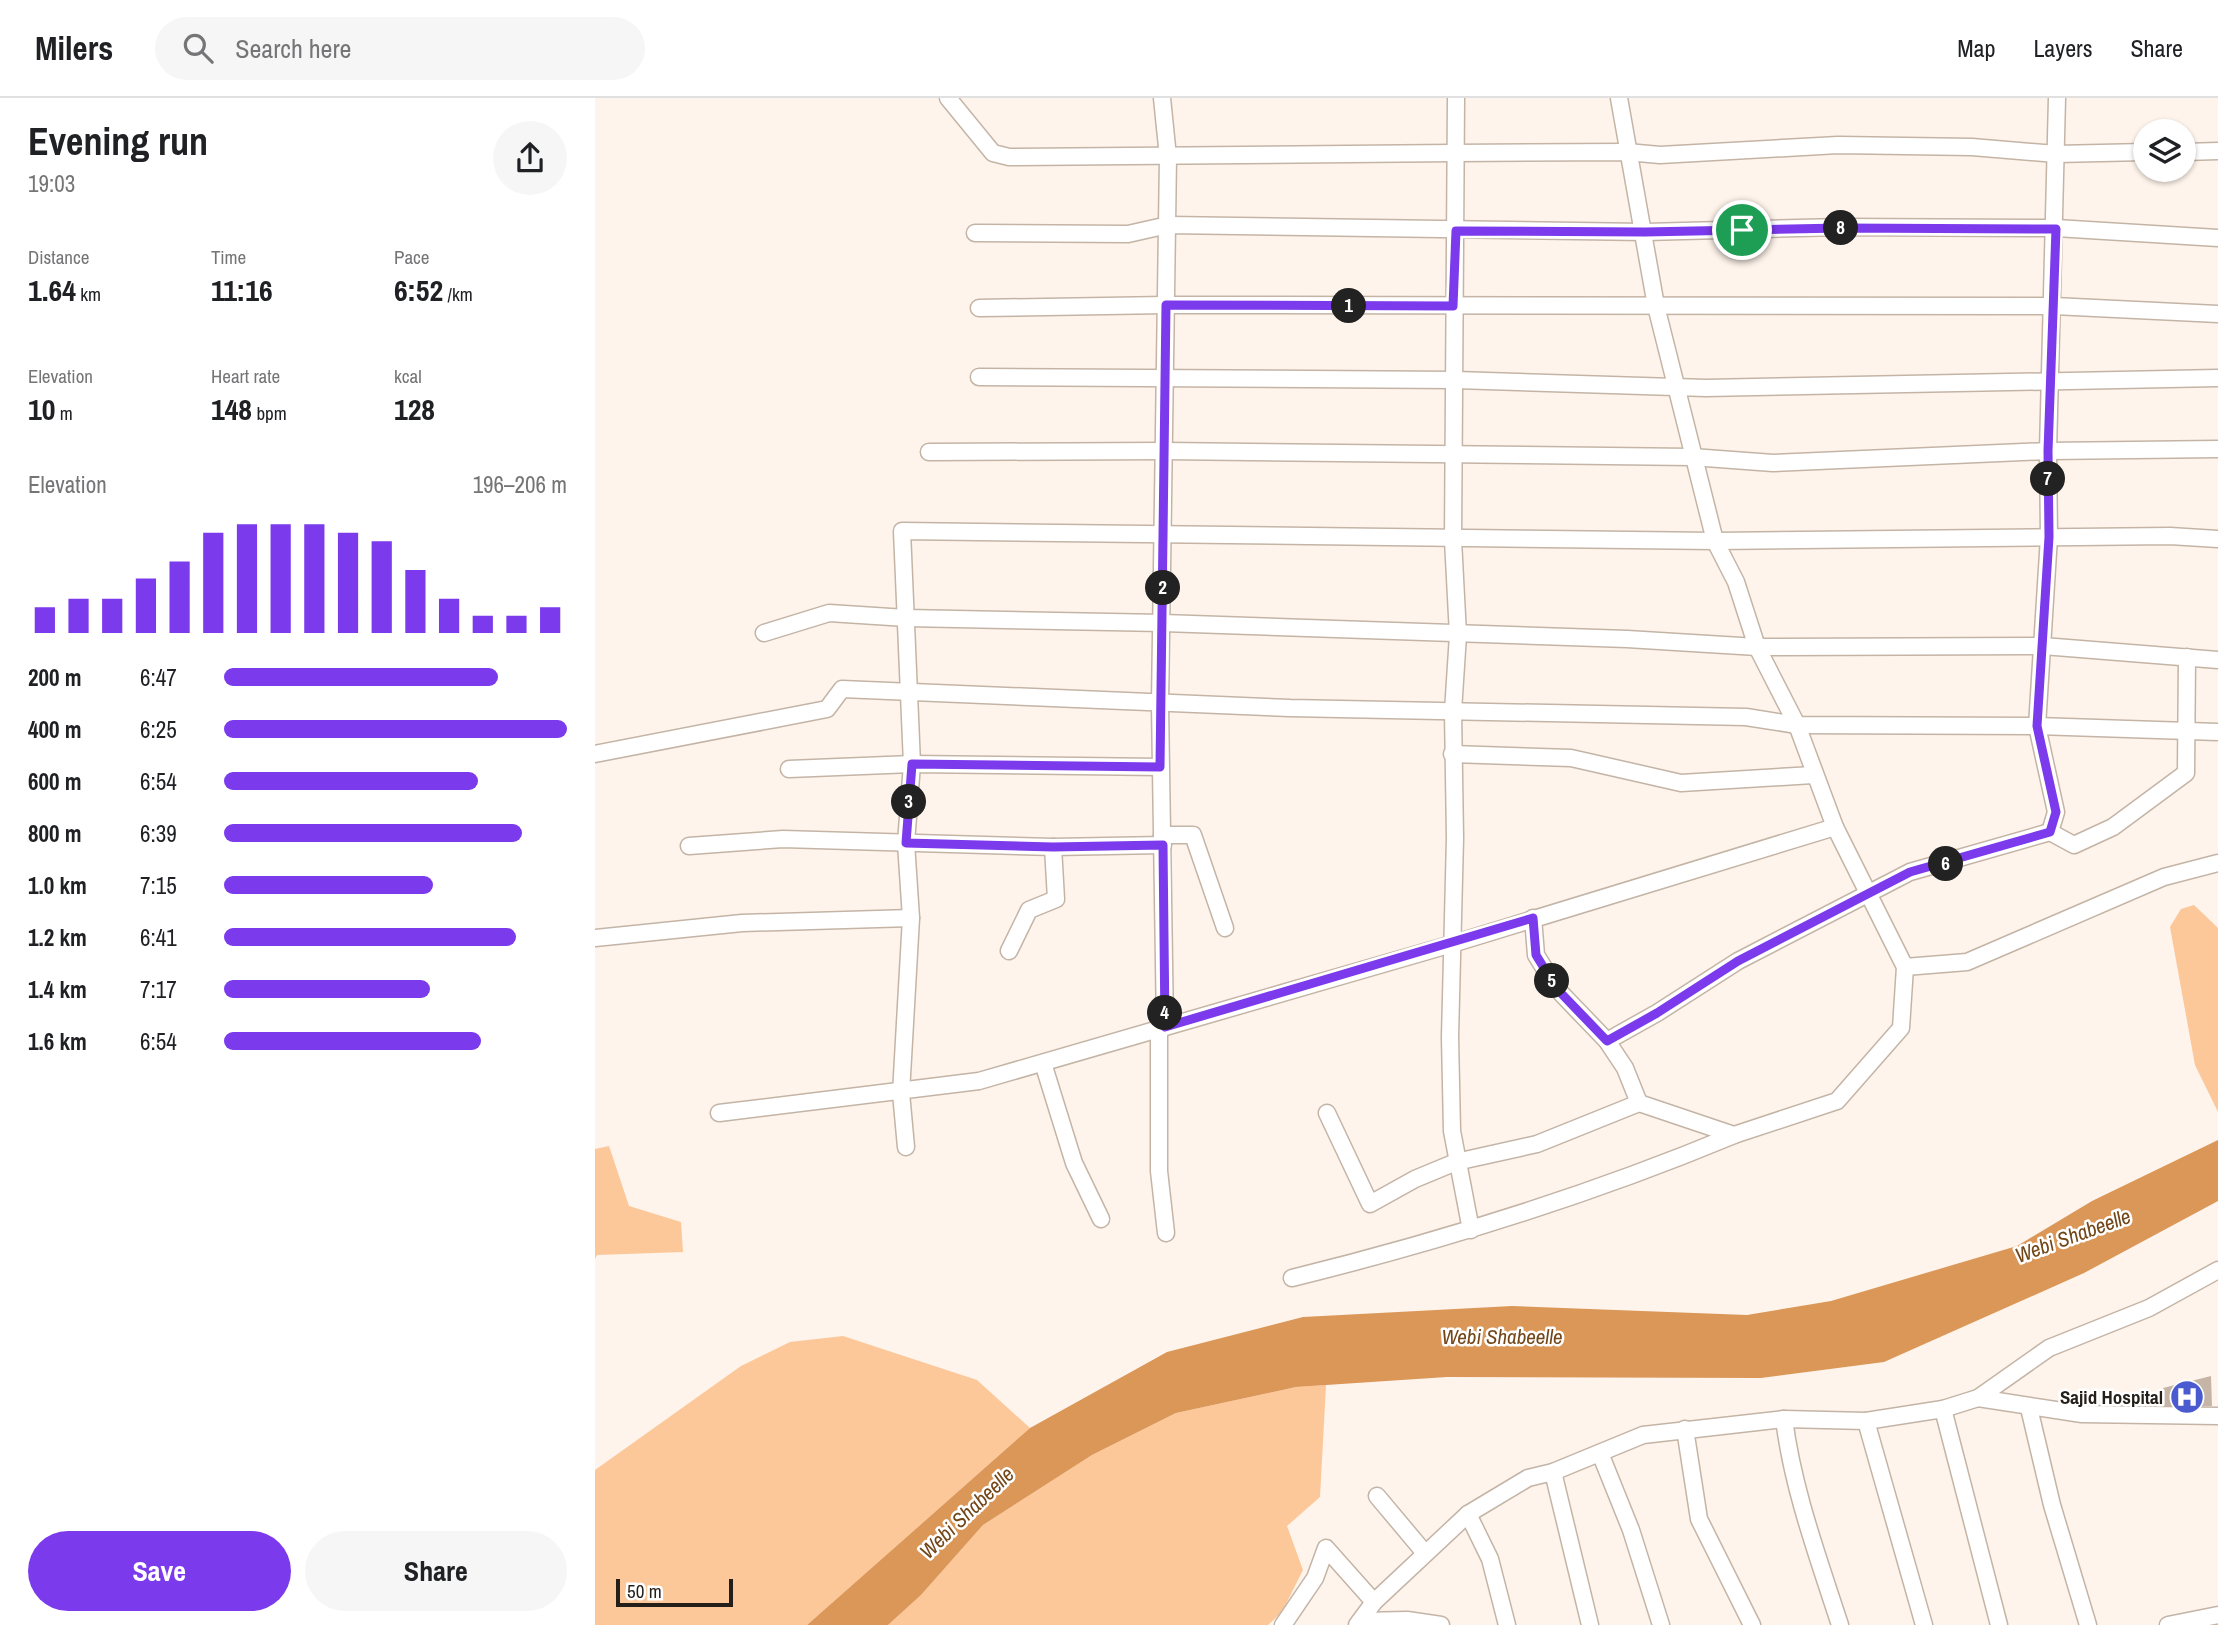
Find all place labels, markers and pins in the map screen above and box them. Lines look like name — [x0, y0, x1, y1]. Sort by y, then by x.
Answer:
pin — [1712, 200, 1772, 260]
pin: 8 — [1823, 211, 1859, 246]
pin: 1 — [1331, 288, 1367, 324]
pin: 7 — [2031, 462, 2065, 496]
pin: 2 — [1145, 570, 1181, 606]
pin: 3 — [891, 784, 927, 820]
pin: 6 — [1929, 846, 1963, 882]
pin: 5 — [1535, 964, 1569, 998]
pin: 4 — [1147, 996, 1183, 1030]
hospital icon: Sajid Hospital — [2168, 1378, 2206, 1416]
place label: Sajid Hospital — [2060, 1384, 2163, 1410]

